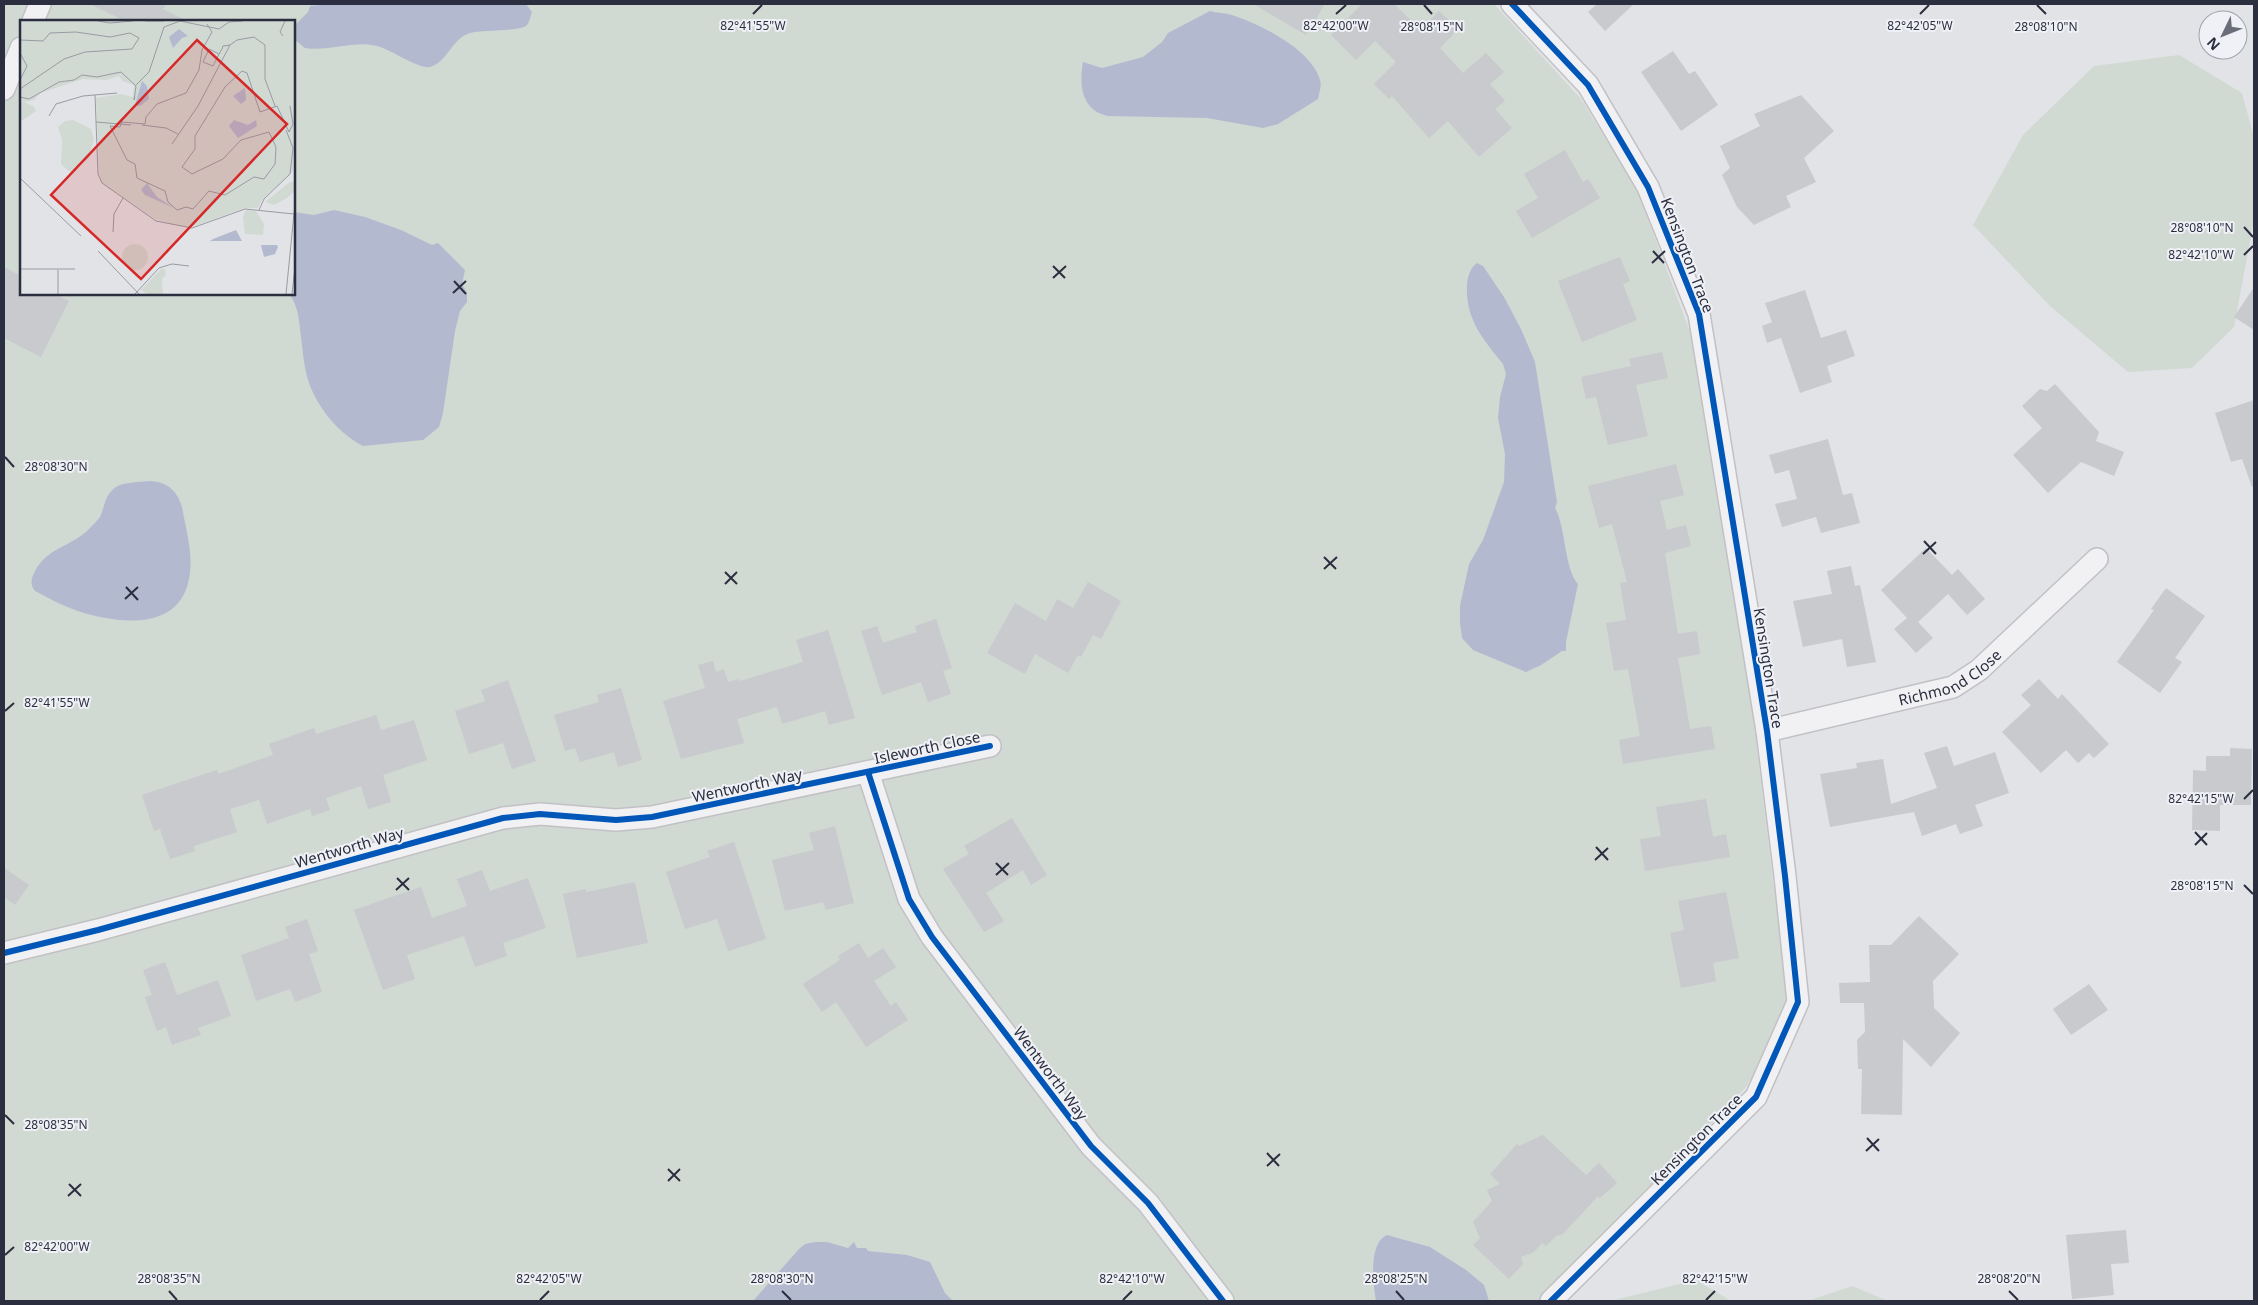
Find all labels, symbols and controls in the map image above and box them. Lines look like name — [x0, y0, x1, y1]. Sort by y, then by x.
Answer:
north arrow — [2198, 10, 2248, 60]
text: 82°41'55"W — [720, 17, 786, 34]
text: 82°42'00"W — [1303, 17, 1369, 34]
text: 82°42'05"W — [1887, 17, 1953, 34]
text: 28°08'15"N — [1400, 18, 1464, 35]
text: 28°08'10"N — [2014, 18, 2078, 35]
inset map — [20, 20, 295, 295]
text: N — [2202, 34, 2224, 55]
street label: Kensington Trace — [1657, 195, 1719, 315]
text: 28°08'10"N — [2170, 219, 2234, 236]
text: 82°42'10"W — [2168, 246, 2234, 263]
text: 28°08'30"N — [24, 458, 88, 475]
street label: Kensington Trace — [1750, 606, 1788, 730]
street label: Richmond Close — [1896, 645, 2005, 710]
text: 82°41'55"W — [24, 694, 90, 711]
street label: Isleworth Close — [872, 726, 982, 768]
street label: Wentworth Way — [690, 763, 804, 806]
text: 82°42'15"W — [2168, 790, 2234, 807]
street label: Wentworth Way — [292, 822, 406, 872]
text: 28°08'15"N — [2170, 877, 2234, 894]
street label: Wentworth Way — [1009, 1022, 1093, 1124]
street label: Kensington Trace — [1646, 1089, 1746, 1189]
text: 28°08'35"N — [24, 1116, 88, 1133]
text: 82°42'00"W — [24, 1238, 90, 1255]
text: 28°08'35"N — [137, 1270, 201, 1287]
text: 82°42'05"W — [516, 1270, 582, 1287]
text: 28°08'30"N — [750, 1270, 814, 1287]
text: 82°42'10"W — [1099, 1270, 1165, 1287]
text: 28°08'25"N — [1364, 1270, 1428, 1287]
text: 82°42'15"W — [1682, 1270, 1748, 1287]
text: 28°08'20"N — [1977, 1270, 2041, 1287]

